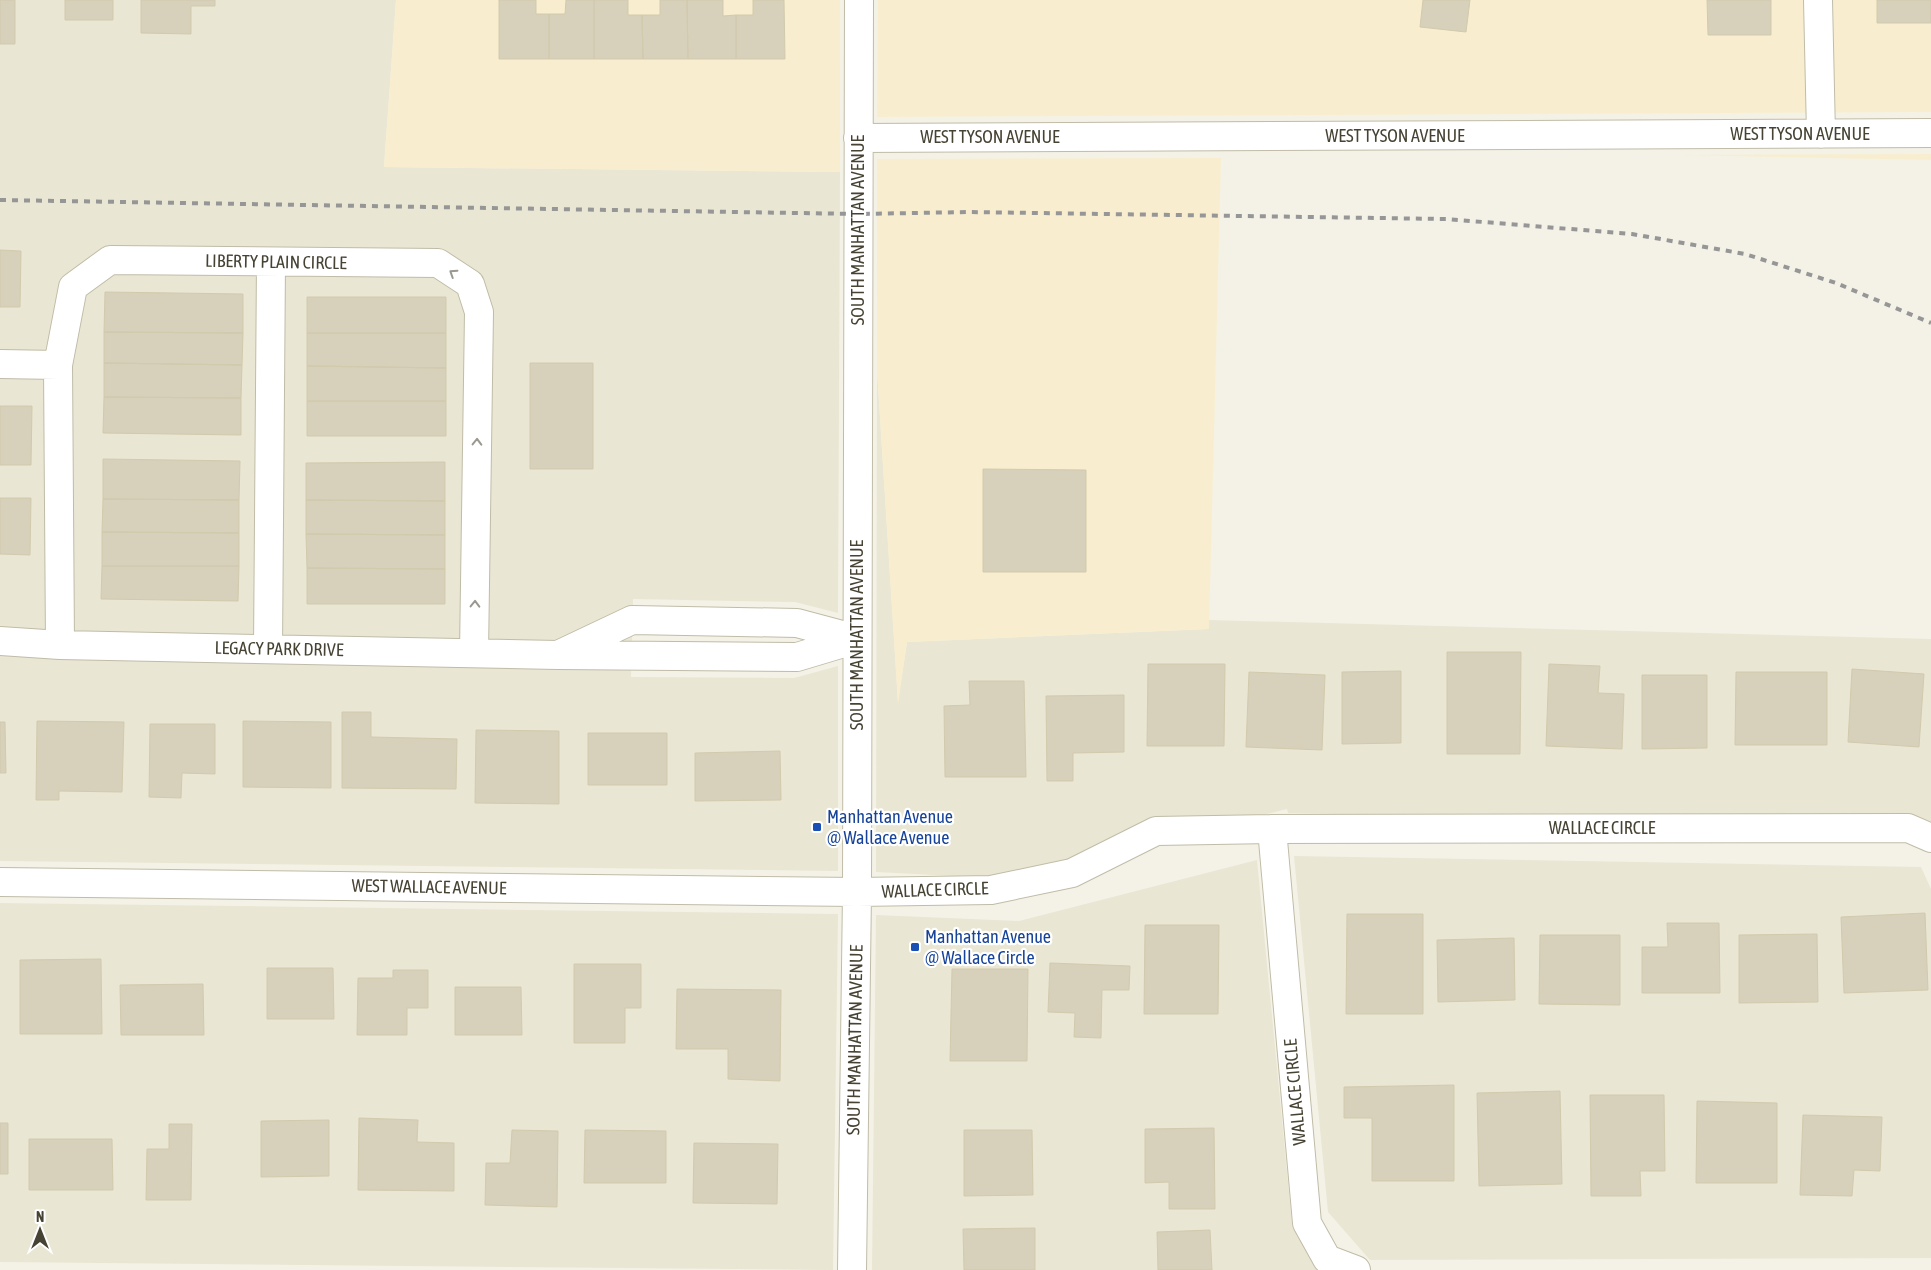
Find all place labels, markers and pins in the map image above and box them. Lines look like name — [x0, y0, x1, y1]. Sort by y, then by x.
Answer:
place label: Manhattan Avenue @ Wallace Avenue — [827, 806, 953, 848]
marker: Manhattan Avenue @ Wallace Avenue — [811, 821, 823, 833]
place label: Manhattan Avenue @ Wallace Circle — [925, 926, 1051, 968]
marker: Manhattan Avenue @ Wallace Circle — [909, 941, 921, 953]

